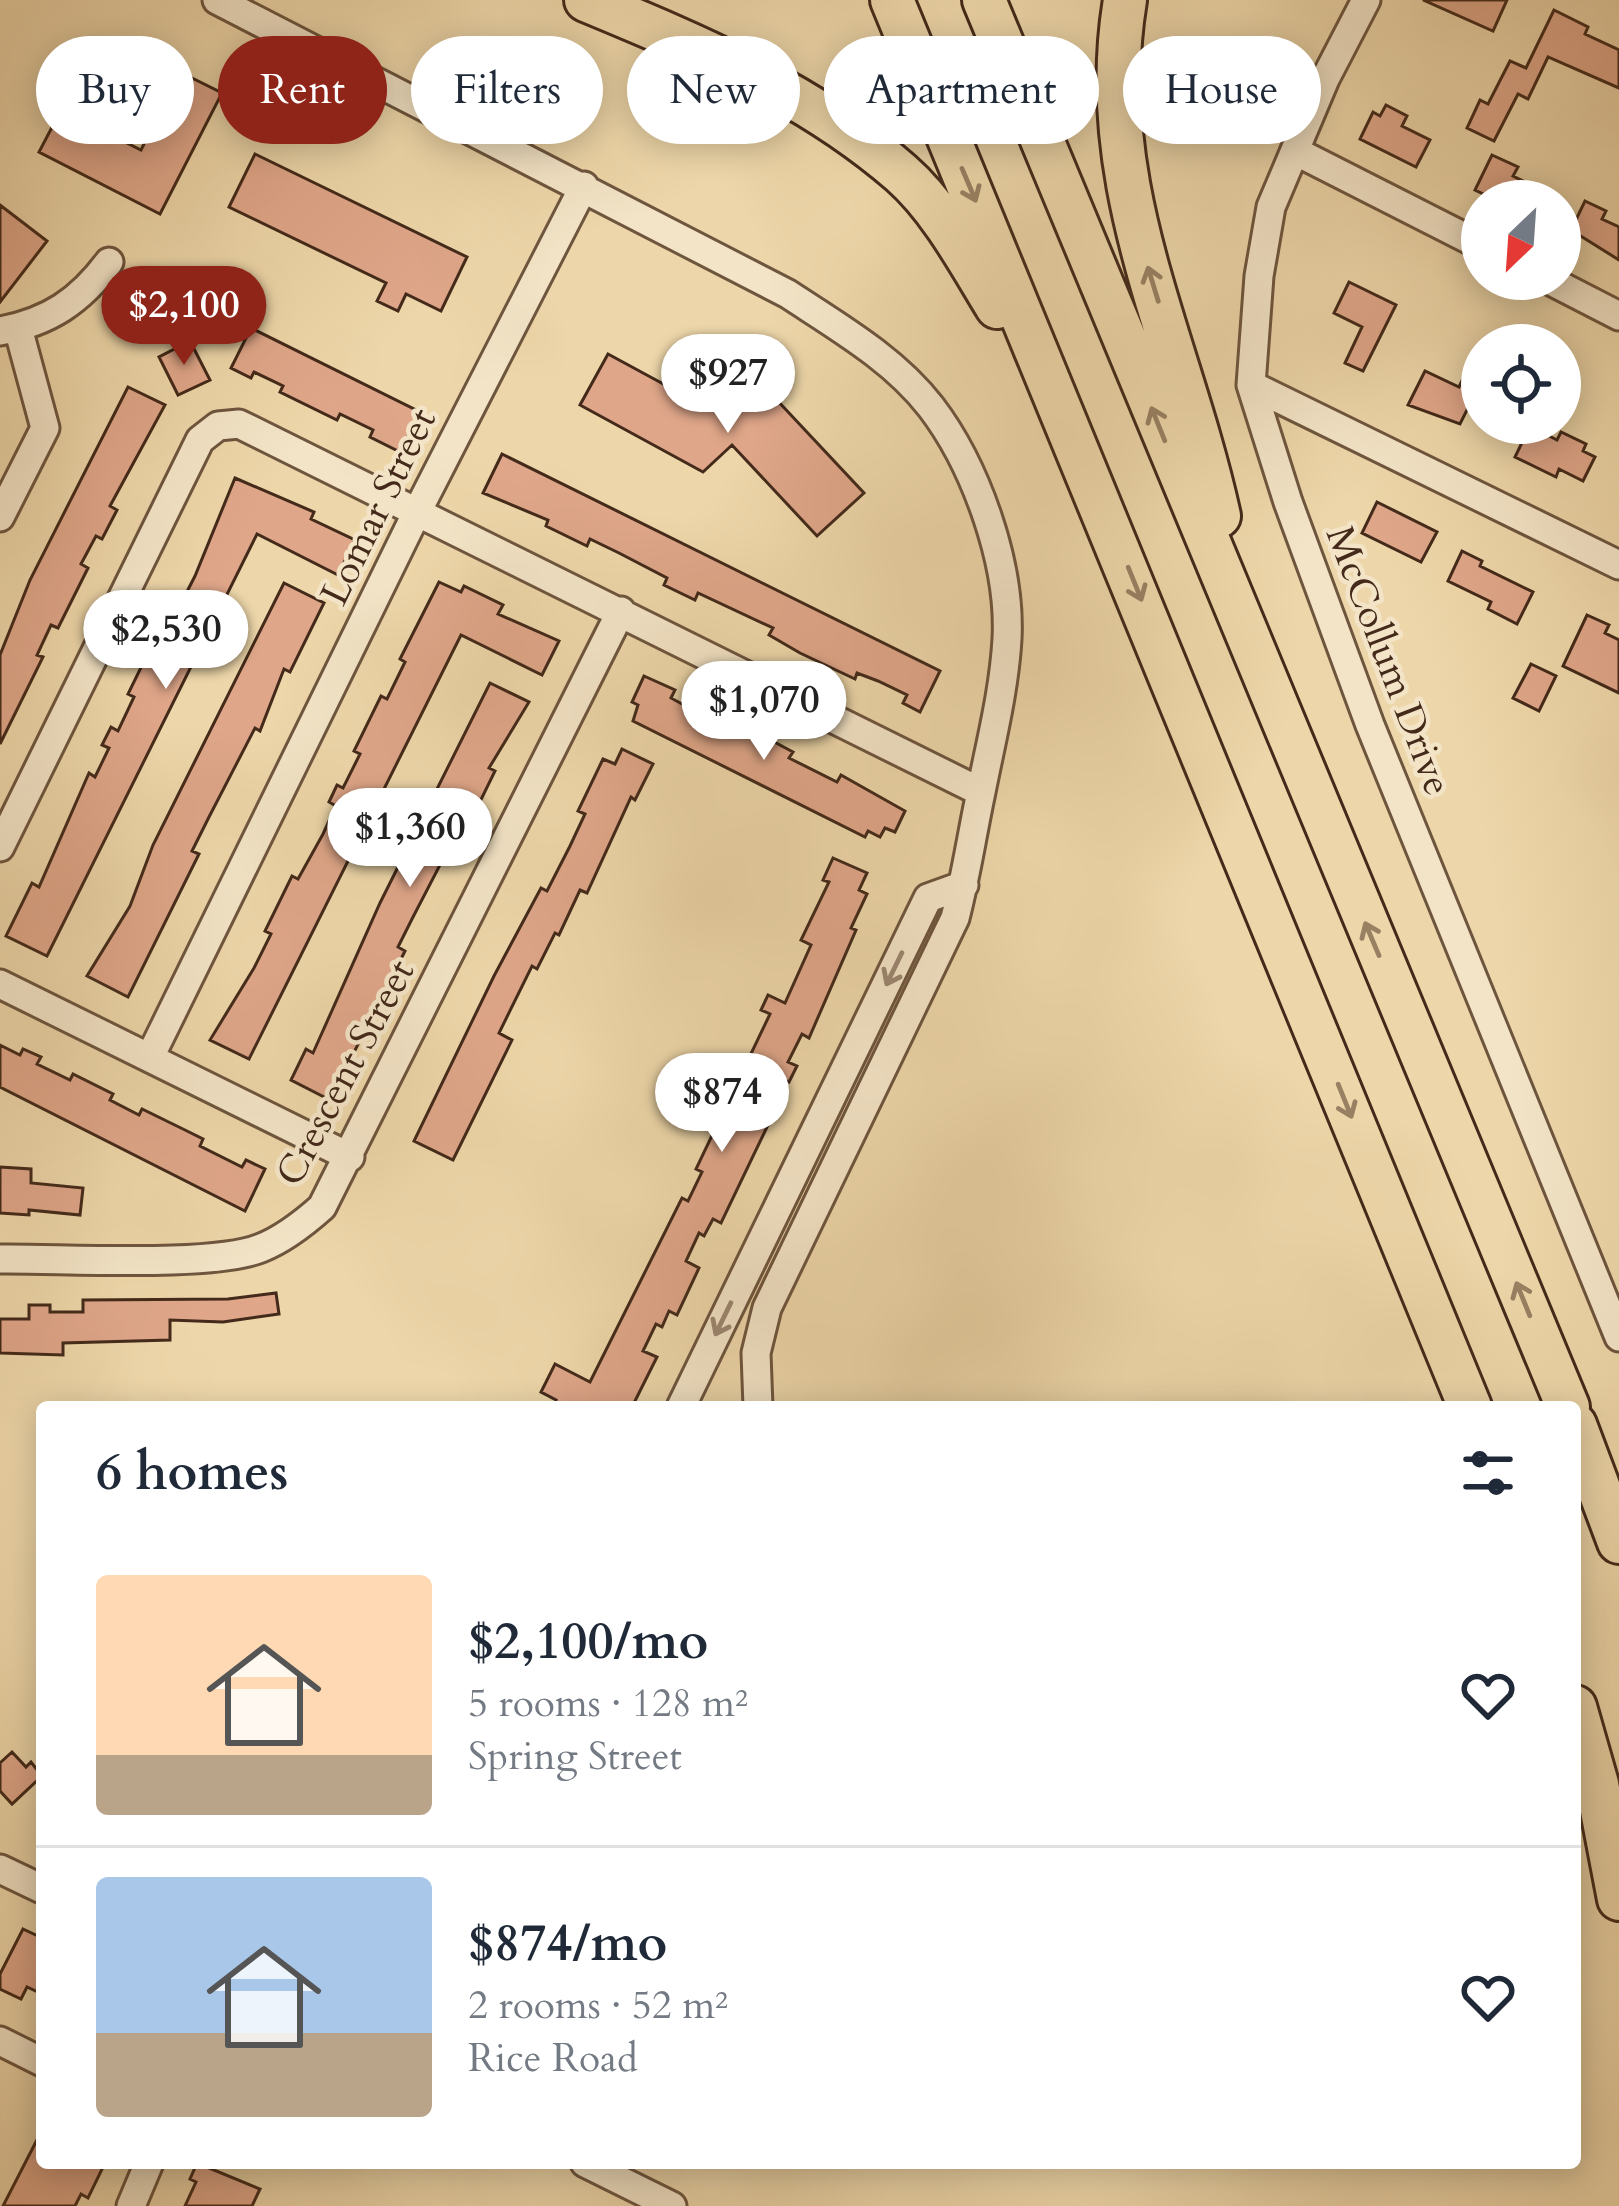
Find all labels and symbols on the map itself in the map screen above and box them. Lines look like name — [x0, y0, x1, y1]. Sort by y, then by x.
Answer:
one-way arrow — [960, 166, 981, 203]
north arrow — [1461, 180, 1581, 300]
one-way arrow — [1141, 265, 1163, 303]
pin: $2,100 — [86, 266, 282, 368]
pin: $927 — [657, 334, 799, 436]
street label: Lomar Street — [308, 399, 449, 614]
one-way arrow — [1146, 406, 1167, 443]
street label: McCollum Drive — [1313, 518, 1464, 803]
one-way arrow — [1126, 565, 1147, 602]
pin: $2,530 — [68, 590, 264, 692]
pin: $1,070 — [666, 661, 862, 763]
pin: $1,360 — [312, 788, 508, 890]
one-way arrow — [1360, 922, 1382, 958]
street label: Crescent Street — [263, 950, 427, 1195]
one-way arrow — [882, 950, 904, 986]
pin: $874 — [651, 1053, 793, 1155]
one-way arrow — [1336, 1082, 1357, 1119]
one-way arrow — [1511, 1281, 1532, 1318]
one-way arrow — [711, 1300, 733, 1336]

